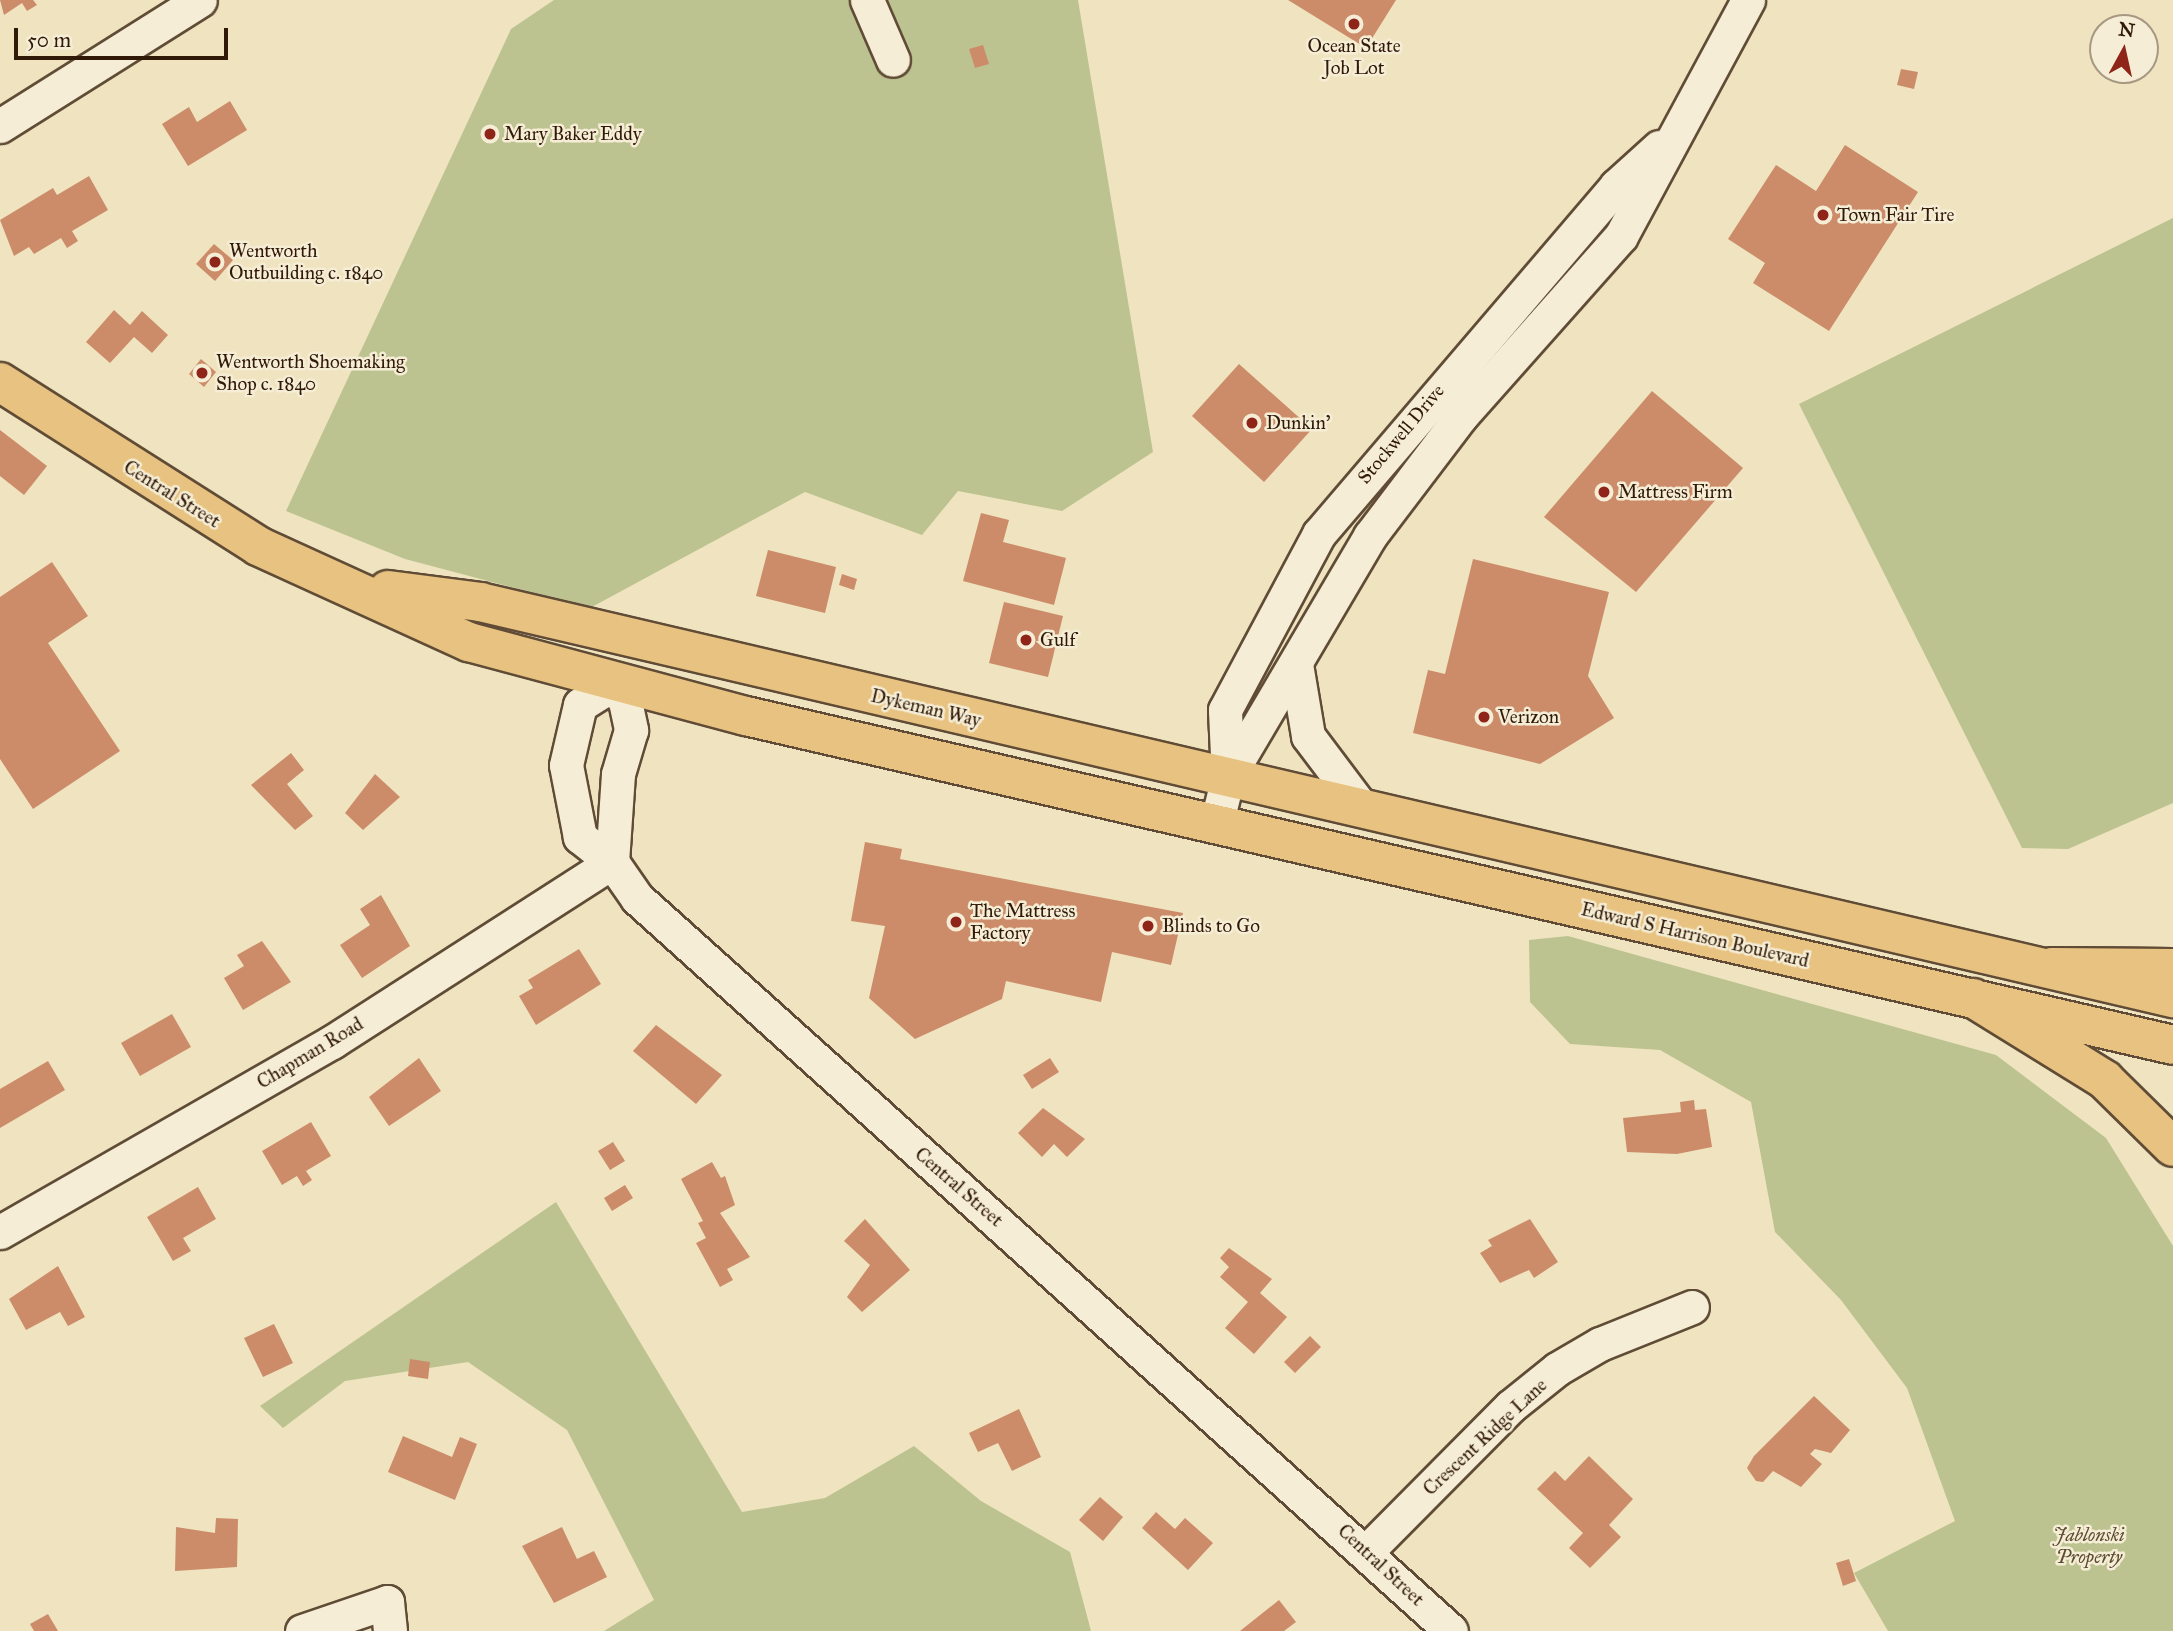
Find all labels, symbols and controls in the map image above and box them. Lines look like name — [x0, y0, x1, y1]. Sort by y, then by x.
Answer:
scale bar — [18, 14, 231, 58]
north arrow — [2089, 14, 2159, 84]
marker: Ocean State Job Lot — [1346, 16, 1362, 32]
text: N — [2117, 17, 2136, 42]
text: 50 m — [27, 27, 71, 53]
place label: Ocean State Job Lot — [1307, 35, 1401, 79]
place label: Mary Baker Eddy — [504, 123, 642, 145]
marker: Mary Baker Eddy — [482, 126, 498, 142]
place label: Town Fair Tire — [1837, 204, 1954, 226]
marker: Town Fair Tire — [1815, 207, 1831, 223]
place label: Wentworth Outbuilding c. 1840 — [229, 240, 383, 284]
marker: Wentworth Outbuilding c. 1840 — [207, 254, 223, 270]
place label: Wentworth Shoemaking Shop c. 1840 — [216, 351, 405, 395]
marker: Wentworth Shoemaking Shop c. 1840 — [194, 365, 210, 381]
street label: Stockwell Drive — [1353, 380, 1449, 488]
place label: Dunkin' — [1266, 412, 1330, 434]
marker: Dunkin' — [1244, 415, 1260, 431]
street label: Central Street — [120, 455, 224, 533]
place label: Mattress Firm — [1618, 481, 1733, 503]
marker: Mattress Firm — [1596, 484, 1612, 500]
place label: Gulf — [1040, 629, 1076, 651]
marker: Gulf — [1018, 632, 1034, 648]
street label: Dykeman Way — [869, 684, 983, 732]
place label: Verizon — [1498, 706, 1559, 728]
marker: Verizon — [1476, 709, 1492, 725]
street label: Edward S Harrison Boulevard — [1579, 898, 1811, 972]
place label: The Mattress Factory — [970, 900, 1075, 944]
marker: The Mattress Factory — [948, 914, 964, 930]
place label: Blinds to Go — [1162, 915, 1260, 937]
marker: Blinds to Go — [1140, 918, 1156, 934]
street label: Chapman Road — [253, 1012, 367, 1094]
street label: Central Street — [910, 1143, 1008, 1231]
street label: Crescent Ridge Lane — [1418, 1374, 1552, 1500]
street label: Central Street — [1333, 1519, 1429, 1611]
park label: Jablonski Property — [2053, 1524, 2125, 1568]

